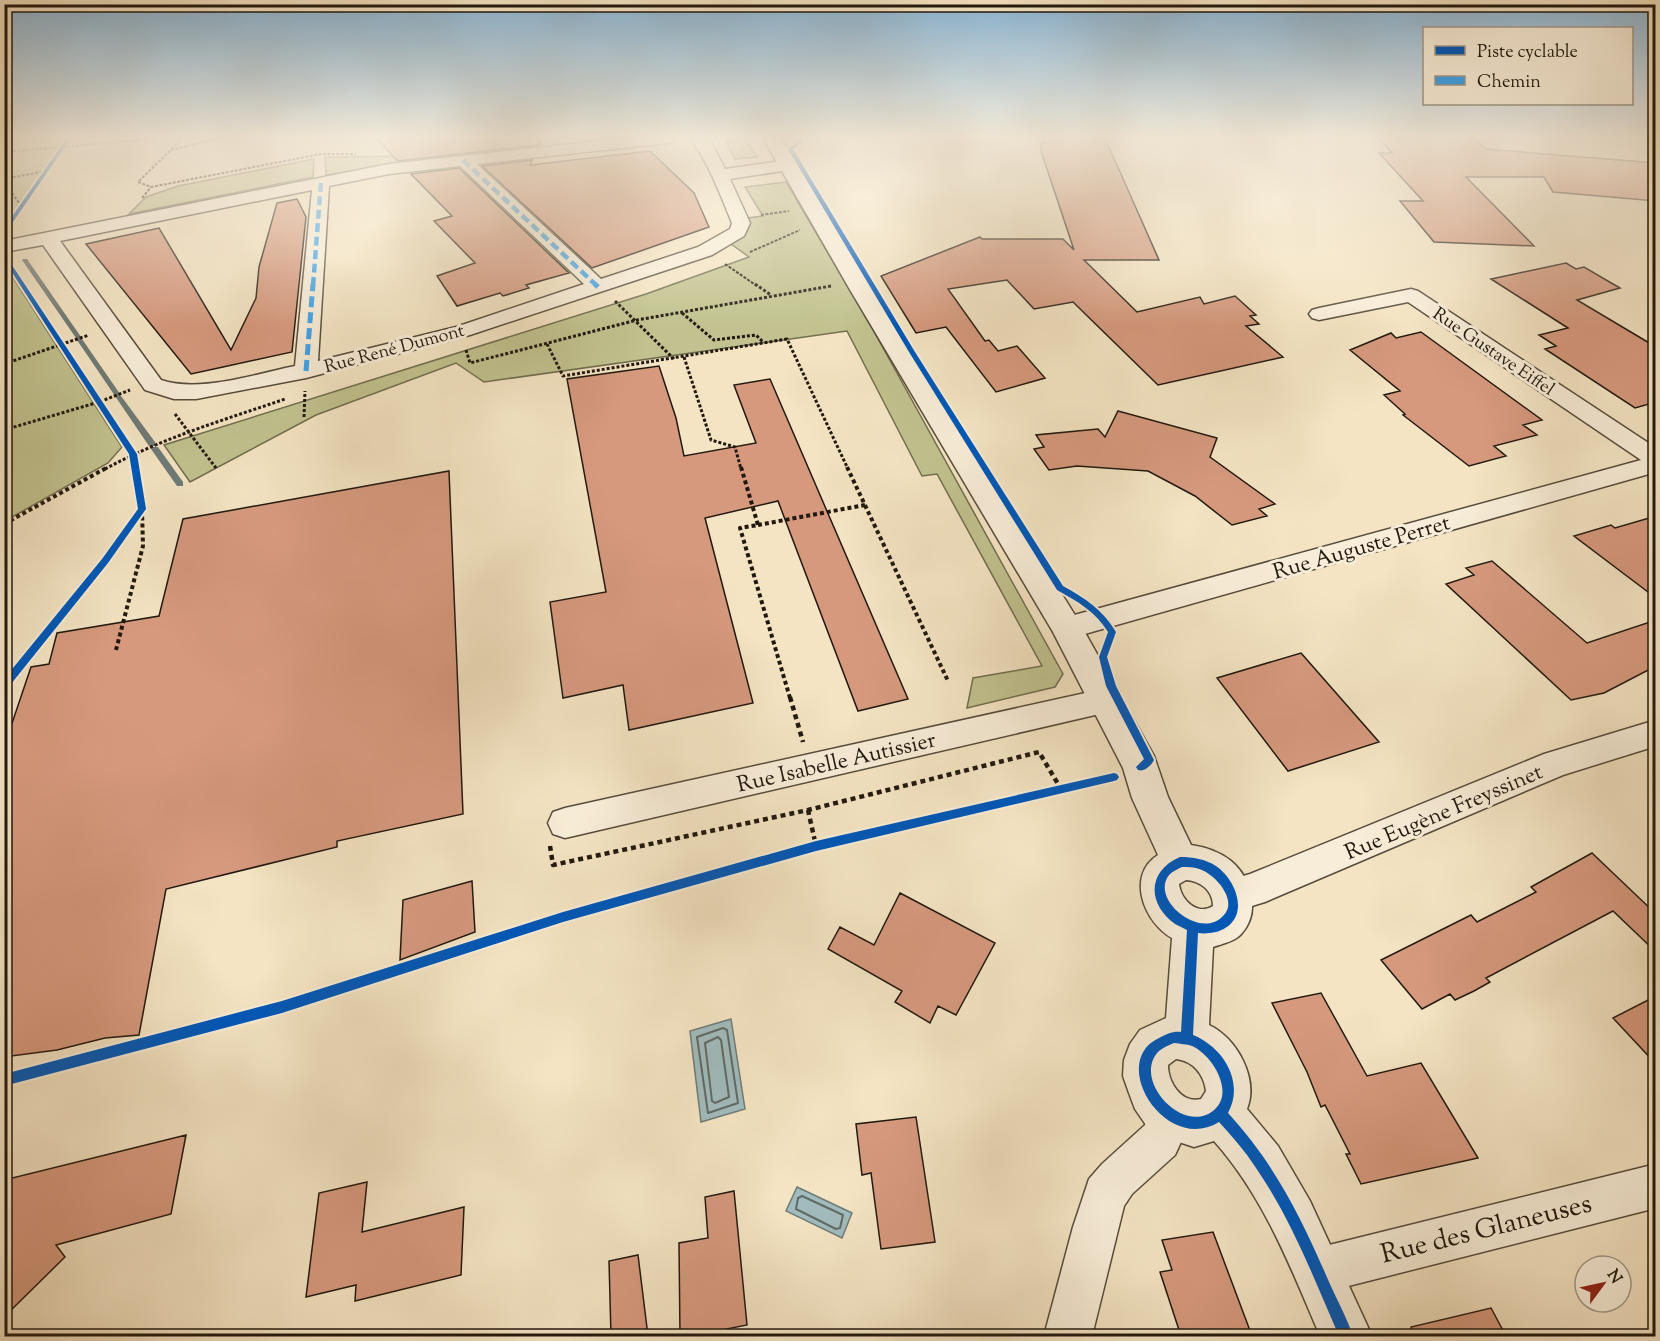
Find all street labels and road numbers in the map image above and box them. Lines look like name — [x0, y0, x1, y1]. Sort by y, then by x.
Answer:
street label: Rue Gustave Eiffel — [1427, 302, 1559, 403]
street label: Rue René Dumont — [321, 319, 468, 381]
street label: Rue Auguste Perret — [1269, 508, 1455, 589]
street label: Rue Isabelle Autissier — [734, 725, 939, 802]
street label: Rue Eugène Freyssinet — [1340, 757, 1549, 870]
street label: Rue des Glaneuses — [1377, 1185, 1596, 1275]

